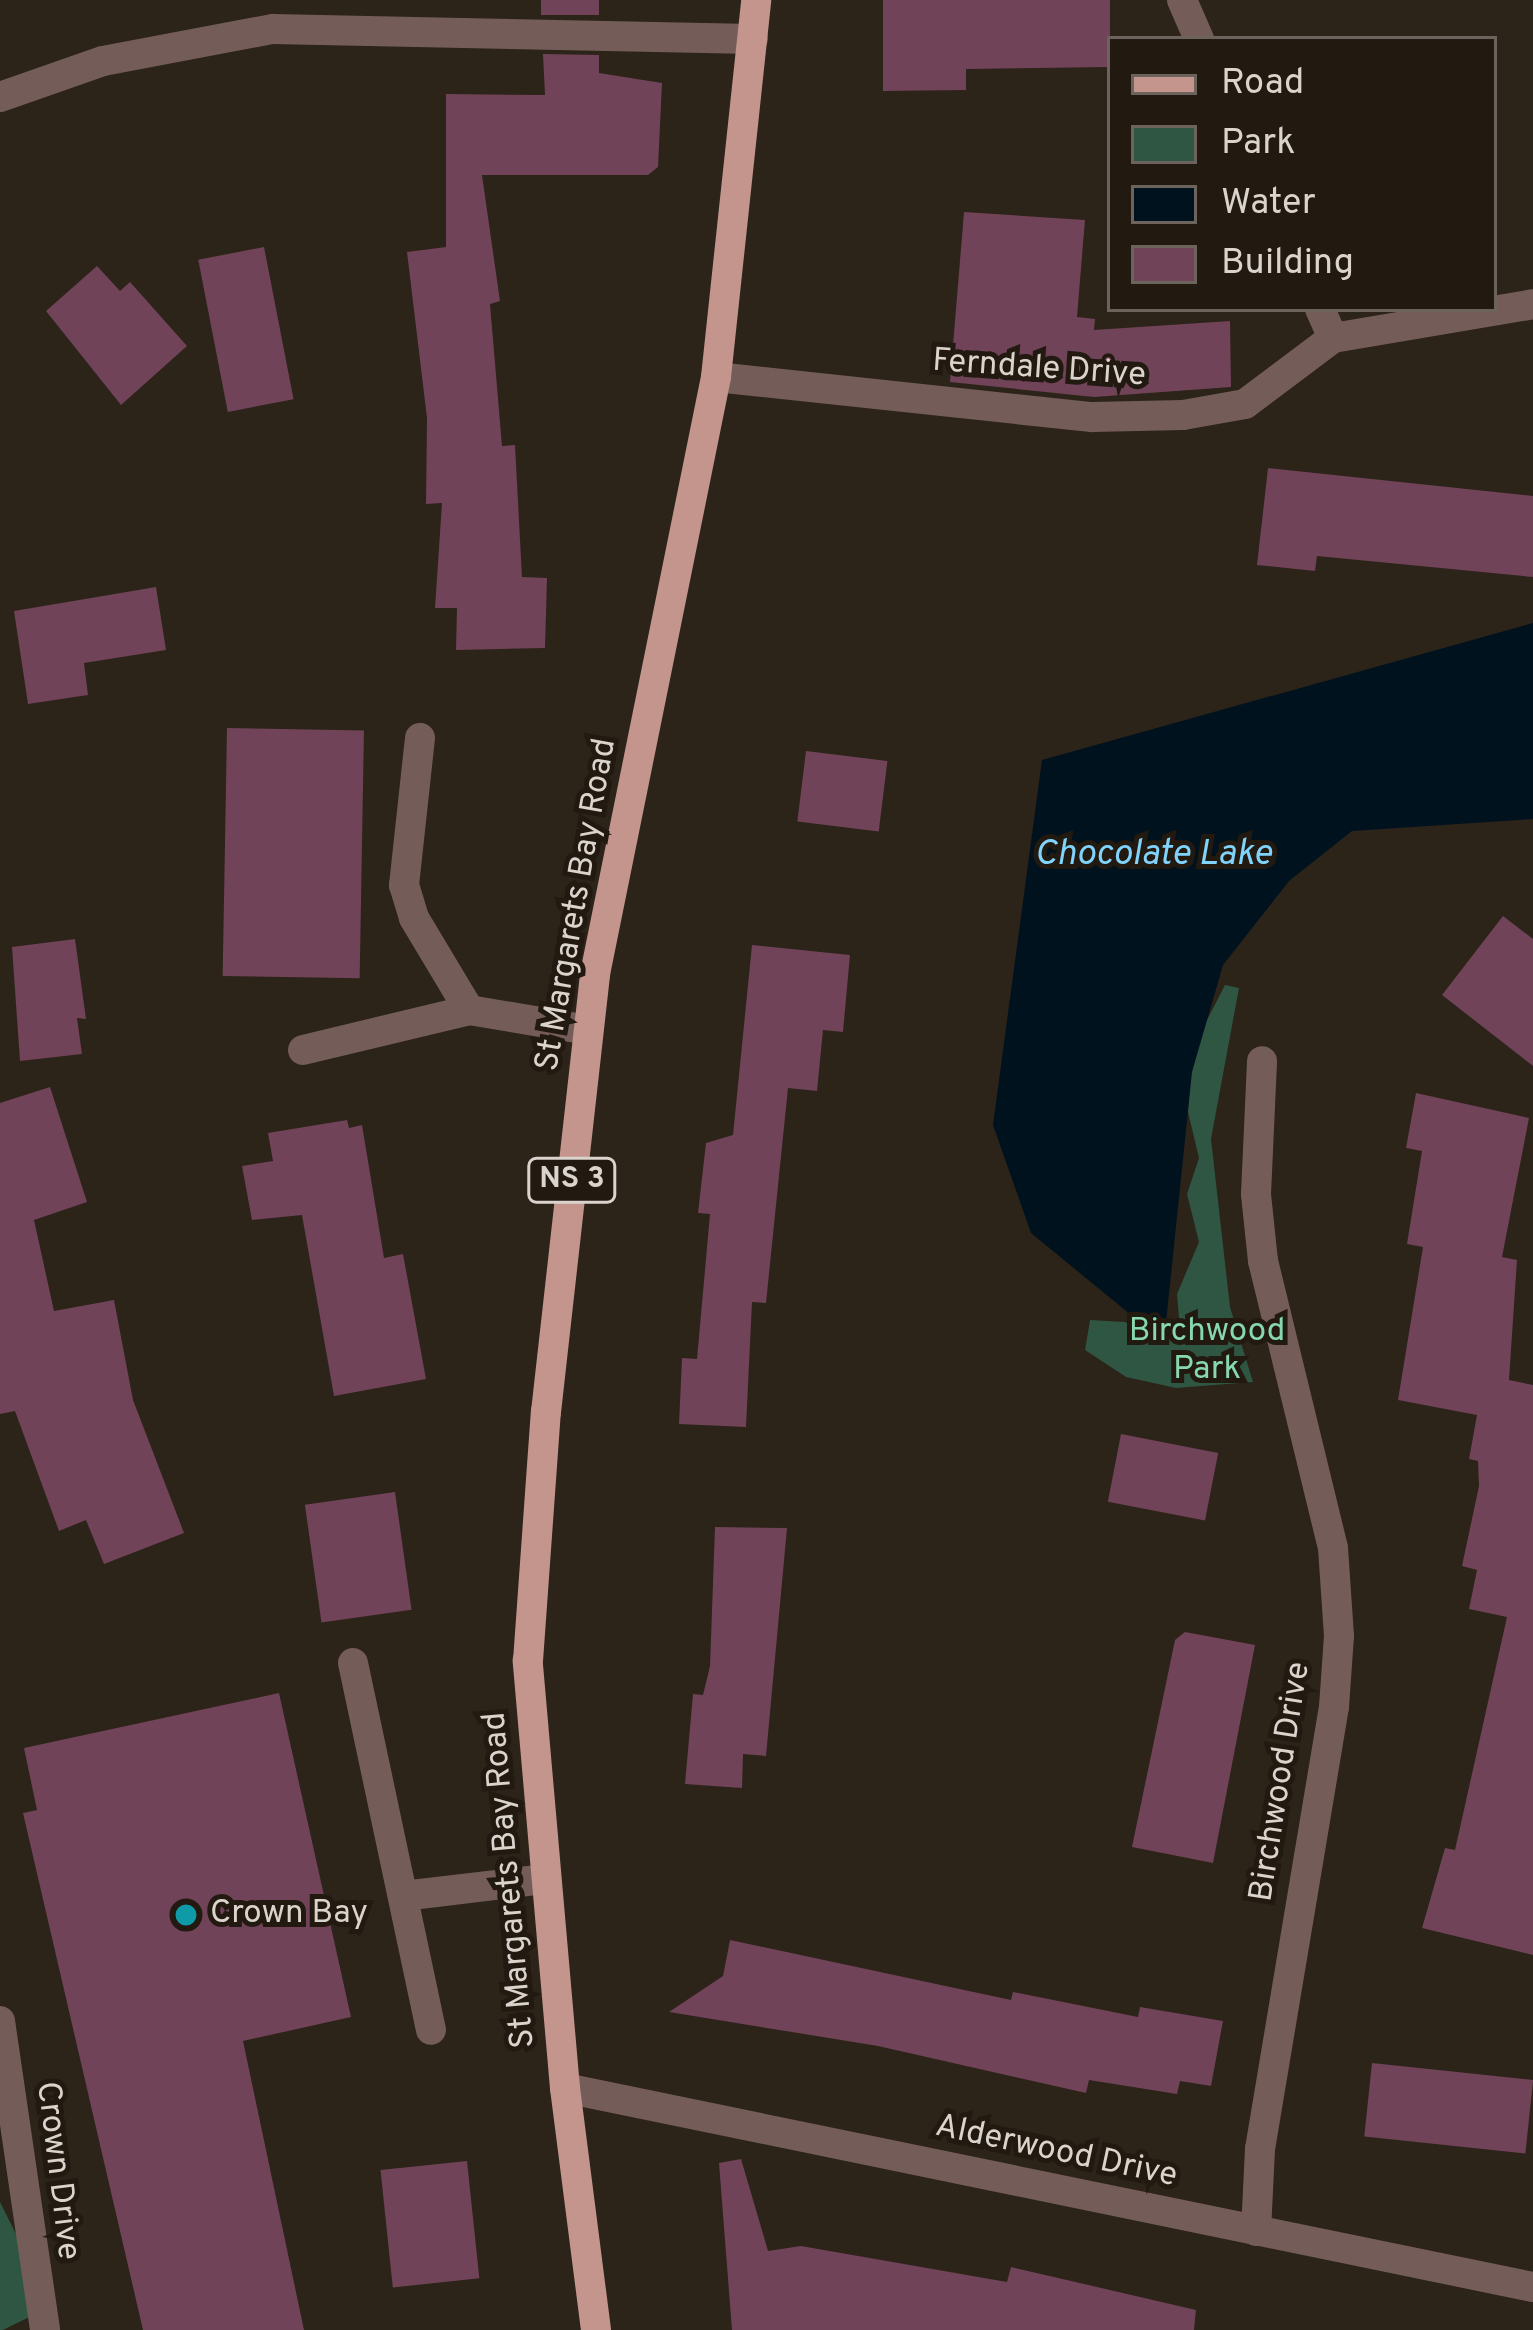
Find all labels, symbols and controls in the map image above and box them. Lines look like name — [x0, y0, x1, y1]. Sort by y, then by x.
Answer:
legend — [1107, 36, 1497, 312]
text: Road — [1221, 61, 1304, 107]
text: Park — [1221, 121, 1295, 167]
text: Water — [1221, 181, 1316, 227]
text: Building — [1221, 241, 1354, 287]
street label: Ferndale Drive — [931, 343, 1147, 397]
street label: St Margarets Bay Road — [529, 735, 627, 1075]
water label: Chocolate Lake — [1034, 834, 1272, 878]
road number: NS 3 — [527, 1156, 617, 1204]
park label: Birchwood Park — [1129, 1313, 1285, 1391]
street label: Birchwood Drive — [1243, 1659, 1321, 1905]
street label: St Margarets Bay Road — [477, 1710, 545, 2050]
place label: Crown Bay — [210, 1895, 368, 1935]
marker: Crown Bay — [173, 1902, 199, 1928]
street label: Crown Drive — [25, 2079, 87, 2263]
street label: Alderwood Drive — [931, 2108, 1181, 2198]

